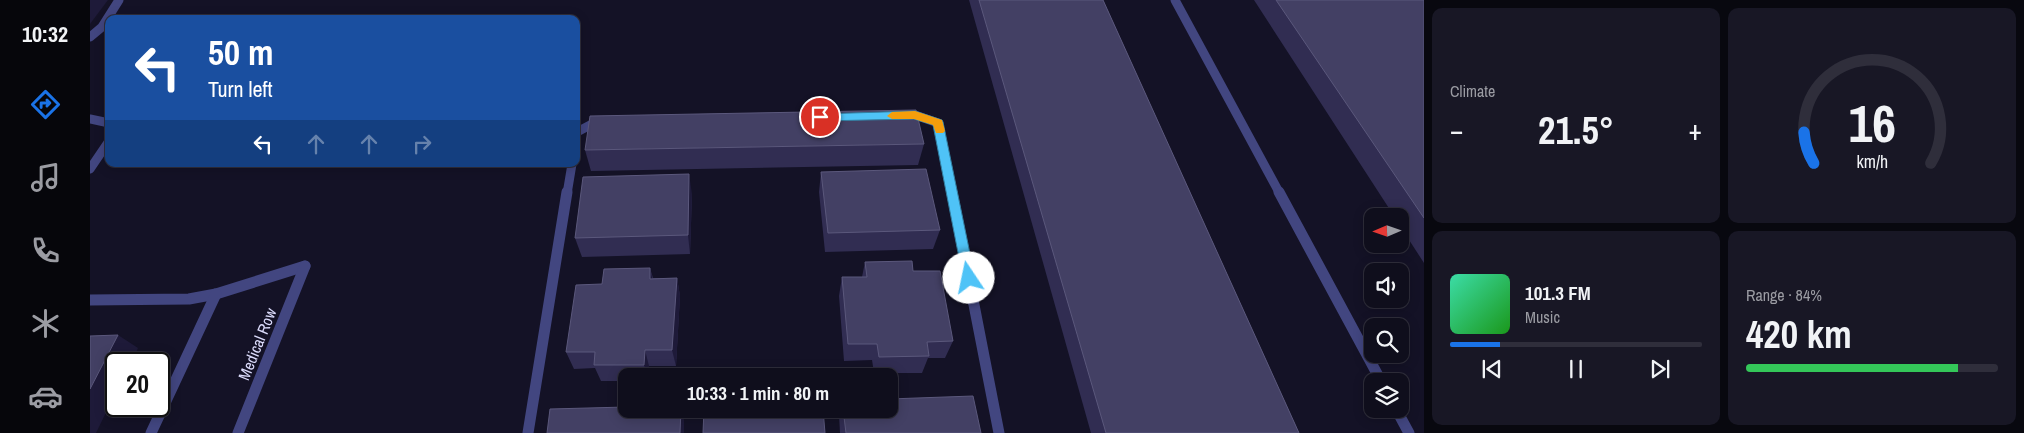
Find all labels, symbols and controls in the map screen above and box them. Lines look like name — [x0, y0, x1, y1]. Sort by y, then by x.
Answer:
text: 10:32 — [22, 19, 68, 49]
text: 50 m — [208, 29, 273, 76]
icon: left — [125, 35, 190, 100]
text: Turn left — [208, 74, 273, 104]
text: Climate — [1450, 80, 1495, 102]
icon: directions — [28, 87, 63, 122]
text: 16 — [1848, 88, 1896, 158]
pin — [799, 96, 841, 138]
icon: arrive — [806, 103, 834, 131]
text: 21.5° — [1538, 105, 1614, 156]
text: − — [1450, 111, 1463, 149]
text: + — [1689, 111, 1702, 149]
icon: left — [249, 130, 277, 158]
icon: ahead — [302, 130, 330, 158]
icon: ahead — [355, 130, 383, 158]
icon: right — [408, 130, 436, 158]
text: km/h — [1856, 150, 1888, 174]
icon: music — [28, 160, 63, 195]
north arrow — [1364, 208, 1409, 252]
map controls — [1364, 208, 1409, 418]
icon: phone — [28, 233, 63, 268]
position arrow — [942, 251, 994, 303]
button: sound — [1364, 263, 1409, 308]
text: 101.3 FM — [1525, 280, 1591, 306]
text: Range · 84% — [1746, 284, 1822, 306]
street label: Medical Row — [233, 304, 282, 383]
icon: climate — [28, 306, 63, 341]
text: Music — [1525, 306, 1560, 328]
text: 420 km — [1746, 309, 1852, 360]
button: search — [1364, 318, 1409, 363]
speed limit sign: 20 — [105, 352, 170, 417]
icon: previous — [1478, 355, 1506, 383]
icon: pause — [1562, 355, 1590, 383]
icon: next — [1646, 355, 1674, 383]
button: layers — [1364, 373, 1409, 418]
icon: car — [28, 379, 63, 414]
text: 10:33 · 1 min · 80 m — [687, 380, 829, 406]

